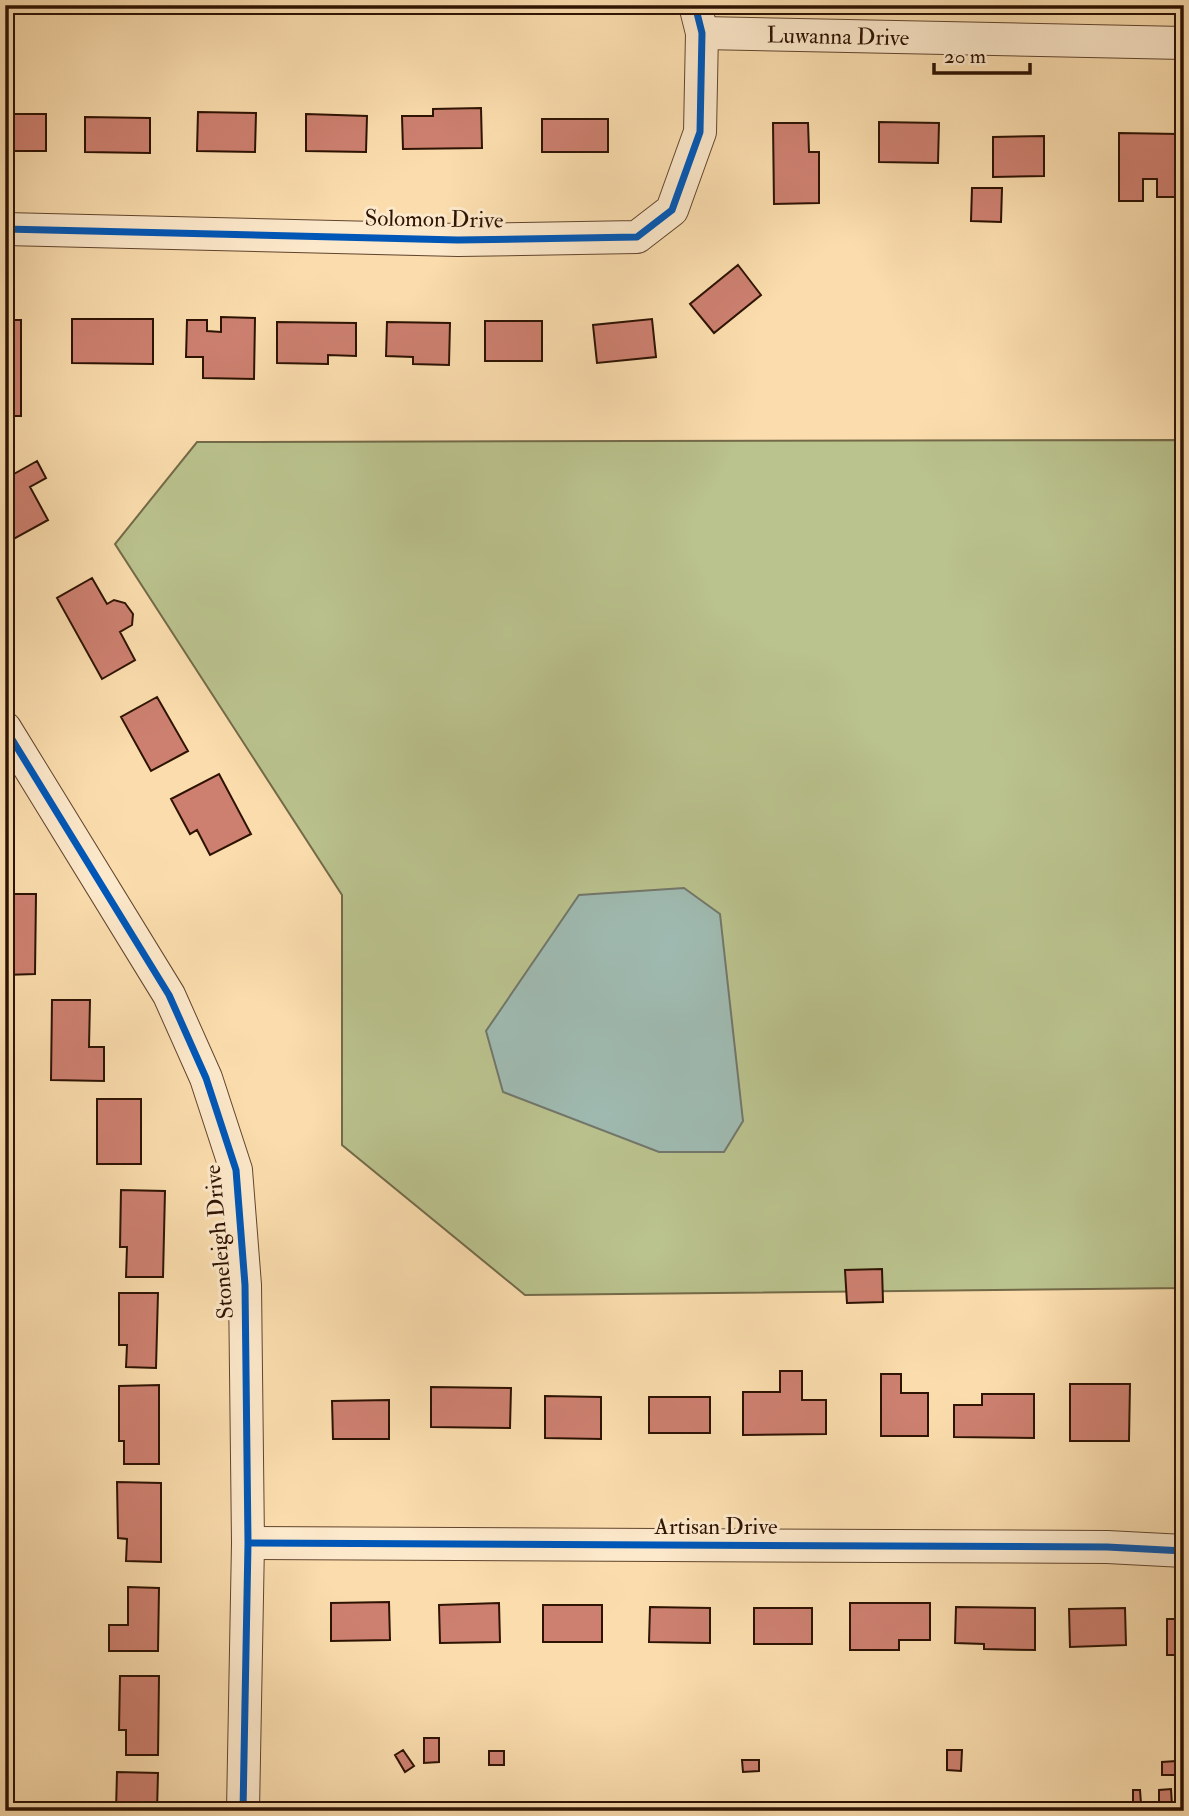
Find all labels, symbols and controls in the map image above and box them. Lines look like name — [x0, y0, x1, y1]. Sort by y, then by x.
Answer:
street label: Luwanna Drive — [766, 20, 910, 52]
scale bar — [934, 32, 1030, 76]
text: 20 m — [944, 43, 986, 70]
street label: Solomon Drive — [364, 203, 504, 235]
street label: Stoneleigh Drive — [198, 1163, 240, 1321]
street label: Artisan Drive — [653, 1512, 778, 1541]

